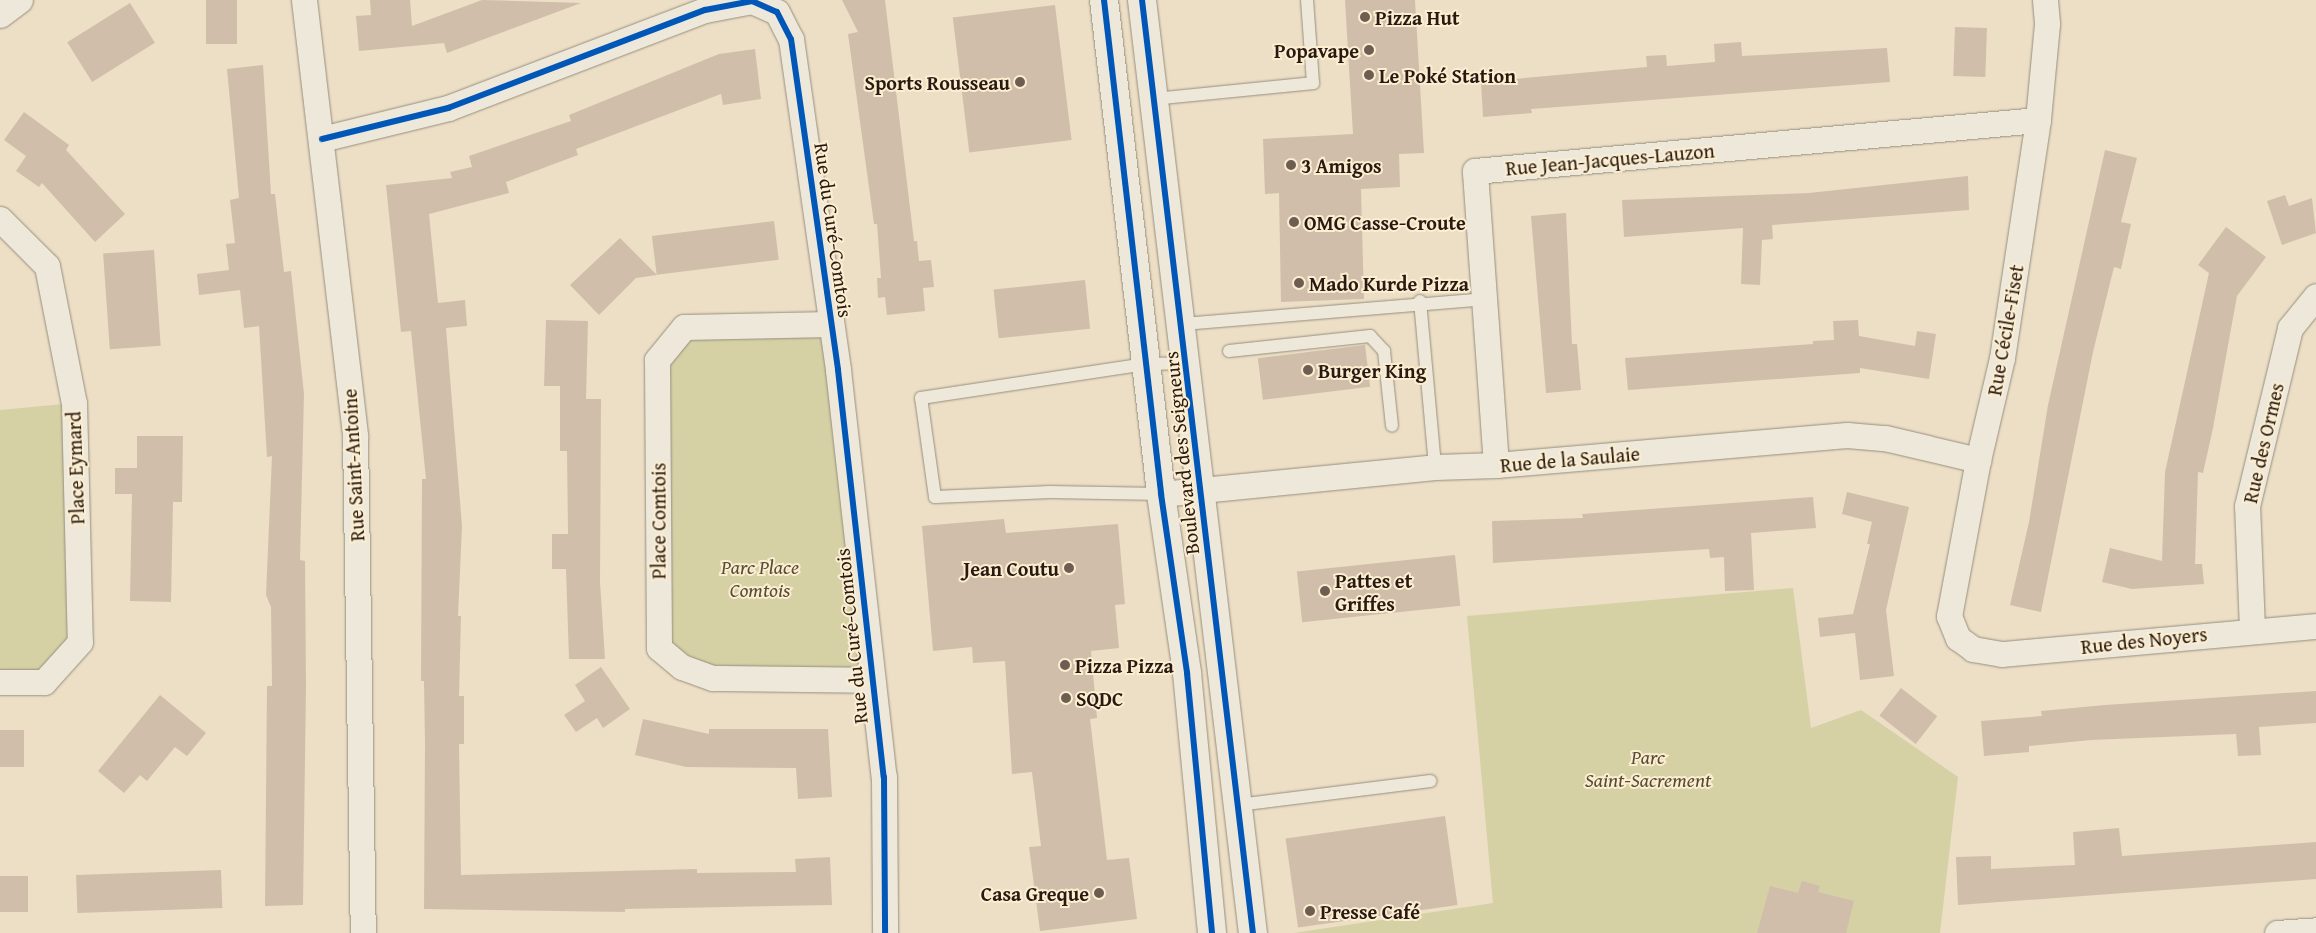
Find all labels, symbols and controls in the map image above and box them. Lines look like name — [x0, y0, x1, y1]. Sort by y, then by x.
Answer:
place label: Pizza Hut — [1375, 5, 1459, 29]
marker: Pizza Hut — [1359, 11, 1371, 23]
place label: Popavape — [1274, 38, 1359, 62]
marker: Popavape — [1363, 44, 1375, 56]
place label: Le Poké Station — [1379, 63, 1516, 87]
marker: Le Poké Station — [1363, 69, 1375, 81]
place label: Sports Rousseau — [864, 70, 1010, 94]
marker: Sports Rousseau — [1014, 76, 1026, 88]
street label: Rue Jean-Jacques-Lauzon — [1504, 138, 1716, 180]
street label: Rue du Curé-Comtois — [810, 141, 858, 319]
place label: 3 Amigos — [1301, 153, 1382, 177]
marker: 3 Amigos — [1285, 159, 1297, 171]
place label: OMG Casse-Croute — [1304, 210, 1466, 234]
marker: OMG Casse-Croute — [1288, 216, 1300, 228]
street label: Rue Cécile-Fiset — [1982, 263, 2028, 397]
place label: Mado Kurde Pizza — [1309, 271, 1469, 295]
marker: Mado Kurde Pizza — [1293, 277, 1305, 289]
street label: Boulevard des Seigneurs — [1158, 350, 1204, 556]
place label: Burger King — [1318, 358, 1426, 382]
marker: Burger King — [1302, 364, 1314, 376]
street label: Rue des Ormes — [2238, 381, 2288, 505]
street label: Rue Saint-Antoine — [337, 388, 369, 542]
street label: Place Eymard — [61, 411, 89, 525]
street label: Rue de la Saulaie — [1499, 441, 1641, 477]
street label: Place Comtois — [646, 463, 670, 579]
street label: Rue du Curé-Comtois — [830, 547, 872, 725]
park label: Parc Place Comtois — [721, 554, 799, 601]
place label: Jean Coutu — [963, 556, 1059, 580]
marker: Jean Coutu — [1063, 562, 1075, 574]
place label: Pattes et Griffes — [1335, 568, 1412, 615]
marker: Pattes et Griffes — [1319, 585, 1331, 597]
street label: Rue des Noyers — [2080, 621, 2208, 659]
place label: Pizza Pizza — [1075, 653, 1174, 677]
marker: Pizza Pizza — [1059, 659, 1071, 671]
place label: SQDC — [1076, 686, 1123, 710]
marker: SQDC — [1060, 692, 1072, 704]
park label: Parc Saint-Sacrement — [1585, 744, 1711, 791]
place label: Casa Greque — [981, 881, 1089, 905]
marker: Casa Greque — [1093, 887, 1105, 899]
place label: Presse Café — [1320, 899, 1420, 923]
marker: Presse Café — [1304, 905, 1316, 917]

